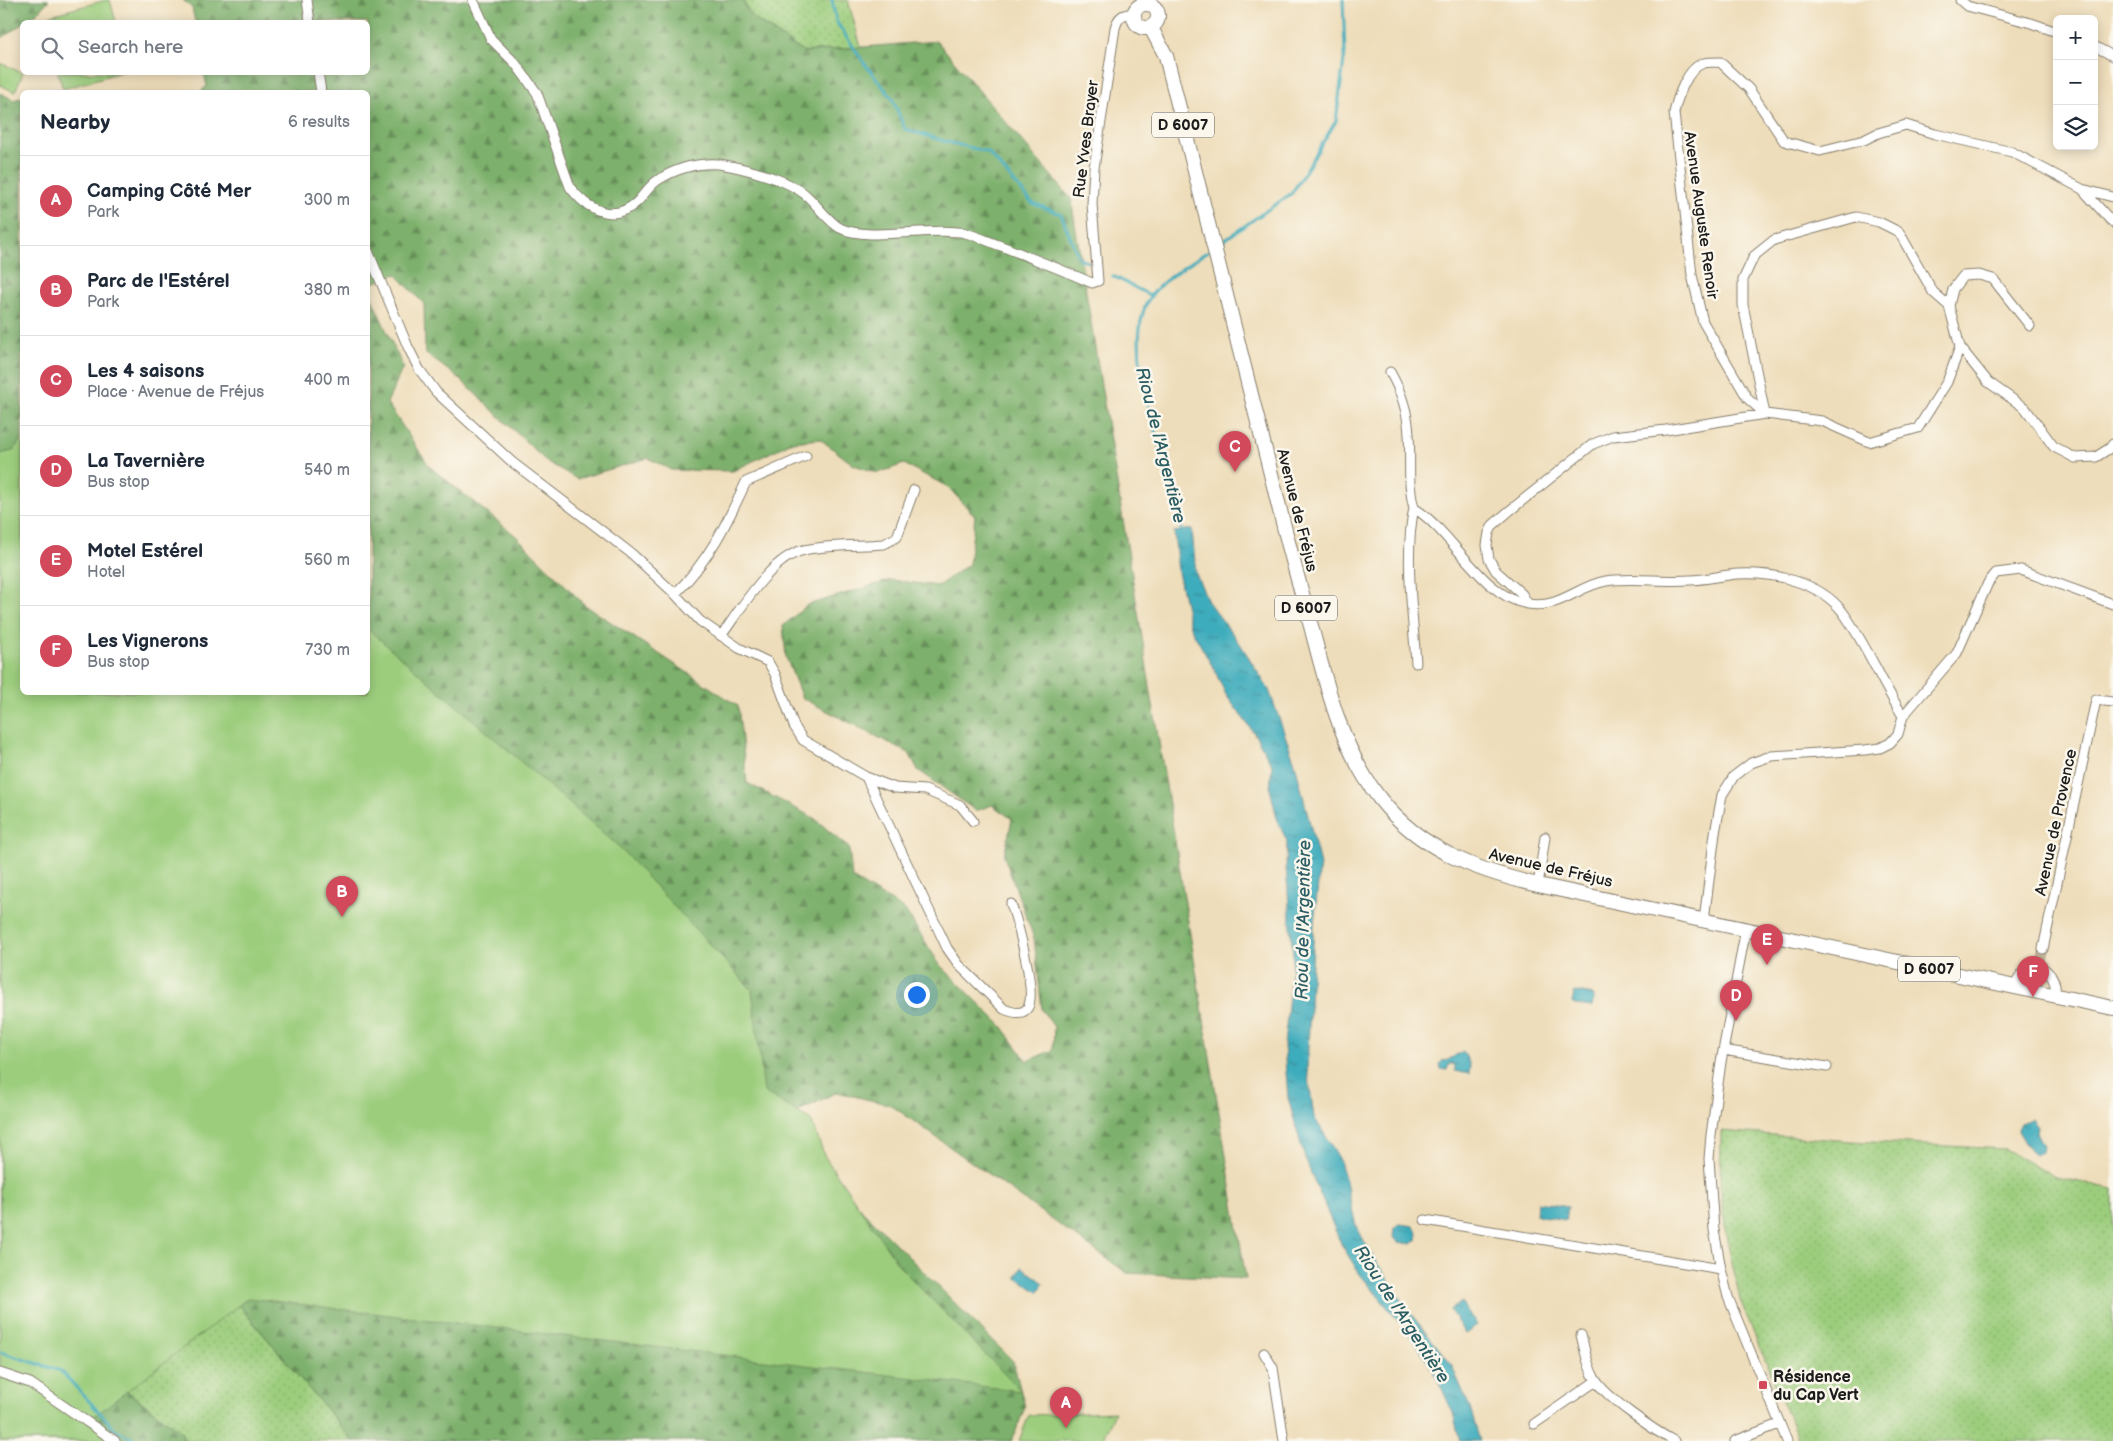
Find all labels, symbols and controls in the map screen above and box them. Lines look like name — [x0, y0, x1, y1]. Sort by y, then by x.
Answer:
map controls — [2053, 15, 2098, 150]
button: + — [2053, 15, 2098, 60]
search box — [20, 20, 370, 75]
icon: search — [38, 34, 66, 62]
text: Search here — [78, 36, 183, 59]
button: − — [2053, 60, 2098, 105]
street label: Rue Yves Brayer — [1070, 79, 1103, 199]
button: layers — [2053, 105, 2098, 150]
text: Nearby — [40, 110, 110, 135]
road number: D 6007 — [1152, 112, 1214, 138]
text: 6 results — [288, 113, 350, 132]
street label: Avenue Auguste Renoir — [1679, 130, 1722, 301]
text: Camping Côté Mer — [87, 180, 251, 203]
text: A — [51, 191, 61, 210]
text: 300 m — [304, 191, 350, 210]
text: Park — [87, 203, 119, 222]
text: Parc de l'Estérel — [87, 270, 230, 293]
text: B — [50, 281, 62, 300]
text: 380 m — [304, 281, 350, 300]
text: Park — [87, 293, 119, 312]
text: Les 4 saisons — [87, 360, 204, 383]
water label: Riou de l'Argentière — [1131, 365, 1190, 525]
text: C — [50, 371, 62, 390]
text: 400 m — [304, 371, 350, 390]
text: Place · Avenue de Fréjus — [87, 383, 264, 402]
pin: C — [1219, 431, 1251, 472]
street label: Avenue de Fréjus — [1272, 447, 1321, 574]
text: La Tavernière — [87, 450, 205, 473]
text: D — [50, 461, 62, 480]
text: 540 m — [304, 461, 350, 480]
text: Bus stop — [87, 473, 150, 492]
text: Motel Estérel — [87, 540, 203, 563]
text: E — [51, 551, 61, 570]
text: 560 m — [304, 551, 350, 570]
text: Hotel — [87, 563, 125, 582]
road number: D 6007 — [1275, 596, 1337, 620]
text: Les Vignerons — [87, 630, 208, 653]
text: F — [51, 641, 61, 660]
text: 730 m — [305, 641, 350, 660]
text: Bus stop — [87, 653, 150, 672]
street label: Avenue de Provence — [2032, 747, 2081, 897]
water label: Riou de l'Argentière — [1292, 840, 1315, 1000]
street label: Avenue de Fréjus — [1487, 845, 1614, 892]
pin: B — [326, 876, 358, 917]
pin: E — [1751, 924, 1783, 965]
road number: D 6007 — [1898, 956, 1960, 982]
pin: F — [2017, 956, 2049, 997]
pin: D — [1720, 980, 1752, 1021]
your location — [904, 982, 930, 1008]
water label: Riou de l'Argentière — [1349, 1241, 1454, 1387]
place label: Résidence du Cap Vert — [1773, 1368, 1859, 1405]
marker: Résidence du Cap Vert — [1757, 1379, 1769, 1391]
pin: A — [1050, 1387, 1082, 1428]

